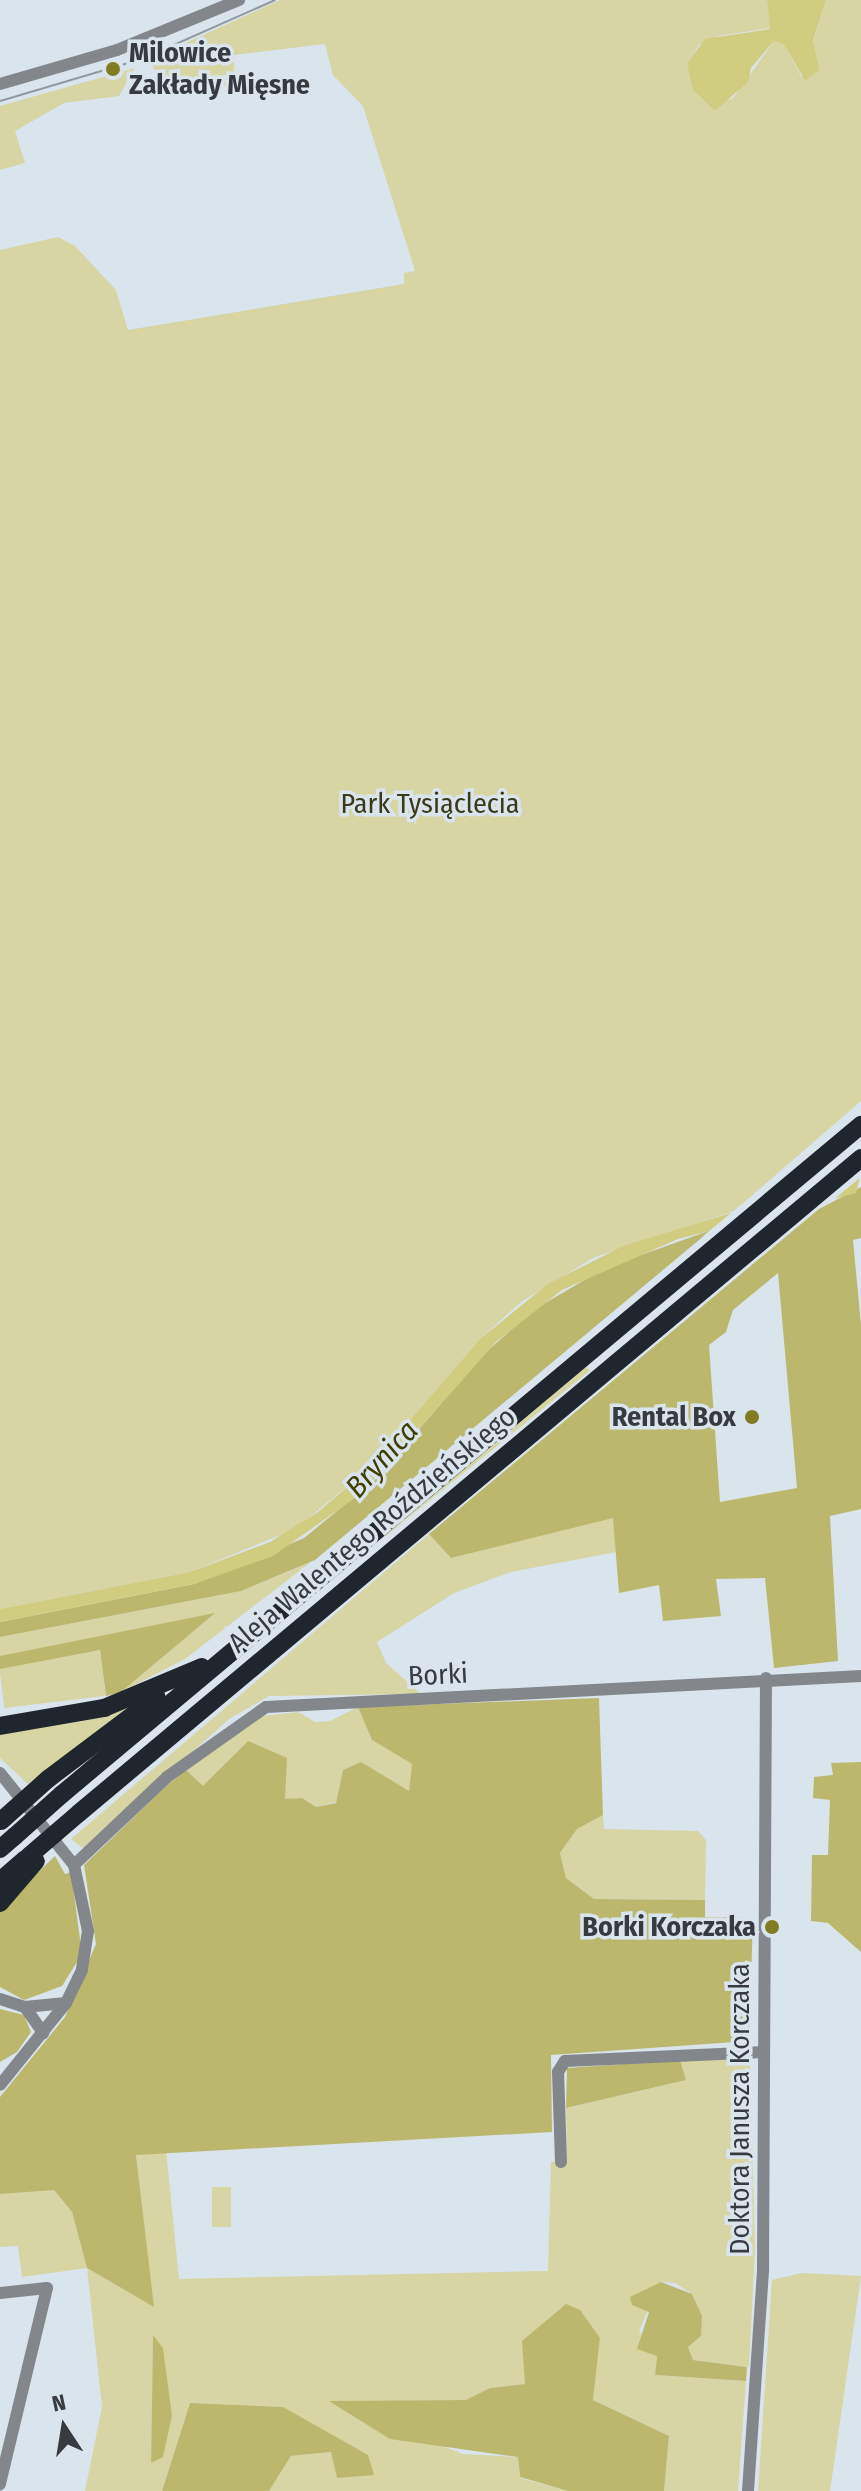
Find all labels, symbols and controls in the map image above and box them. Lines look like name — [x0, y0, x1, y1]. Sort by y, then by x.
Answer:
place label: Milowice Zakłady Mięsne — [129, 36, 310, 102]
marker: Milowice Zakłady Mięsne — [104, 60, 122, 78]
park label: Park Tysiąclecia — [340, 787, 520, 821]
street label: Aleja Walentego Roździeńskiego — [222, 1400, 522, 1660]
place label: Rental Box — [612, 1400, 736, 1434]
marker: Rental Box — [743, 1408, 761, 1426]
water label: Brynica — [338, 1413, 426, 1505]
street label: Borki — [407, 1657, 469, 1693]
place label: Borki Korczaka — [582, 1910, 756, 1944]
marker: Borki Korczaka — [763, 1918, 781, 1936]
street label: Doktora Janusza Korczaka — [723, 1963, 757, 2255]
north arrow — [24, 2387, 104, 2467]
text: N — [50, 2388, 68, 2418]

